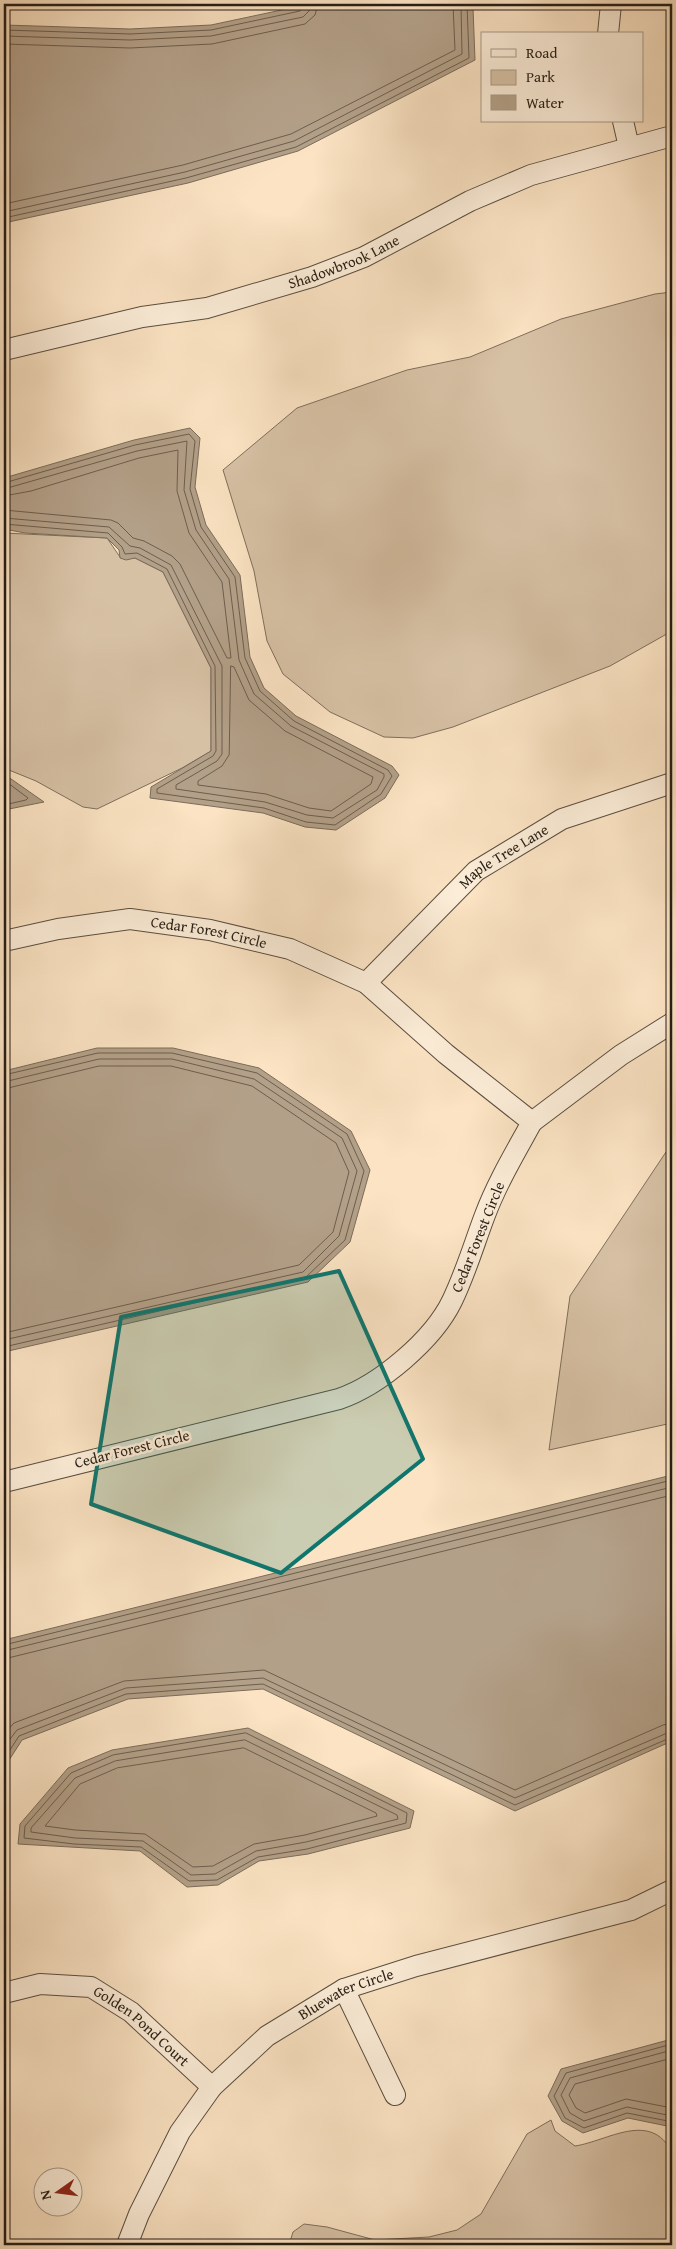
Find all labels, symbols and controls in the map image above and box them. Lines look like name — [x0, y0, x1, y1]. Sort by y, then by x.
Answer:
legend — [481, 32, 644, 122]
text: Road — [526, 42, 557, 63]
text: Park — [526, 66, 555, 87]
text: Water — [526, 92, 564, 113]
street label: Shadowbrook Lane — [285, 229, 403, 294]
street label: Maple Tree Lane — [454, 819, 552, 893]
street label: Cedar Forest Circle — [150, 911, 269, 953]
street label: Cedar Forest Circle — [446, 1178, 509, 1295]
street label: Cedar Forest Circle — [72, 1424, 192, 1473]
street label: Bluewater Circle — [294, 1963, 396, 2025]
street label: Golden Pond Court — [90, 1980, 195, 2071]
north arrow — [32, 2166, 82, 2216]
text: N — [34, 2188, 56, 2202]

